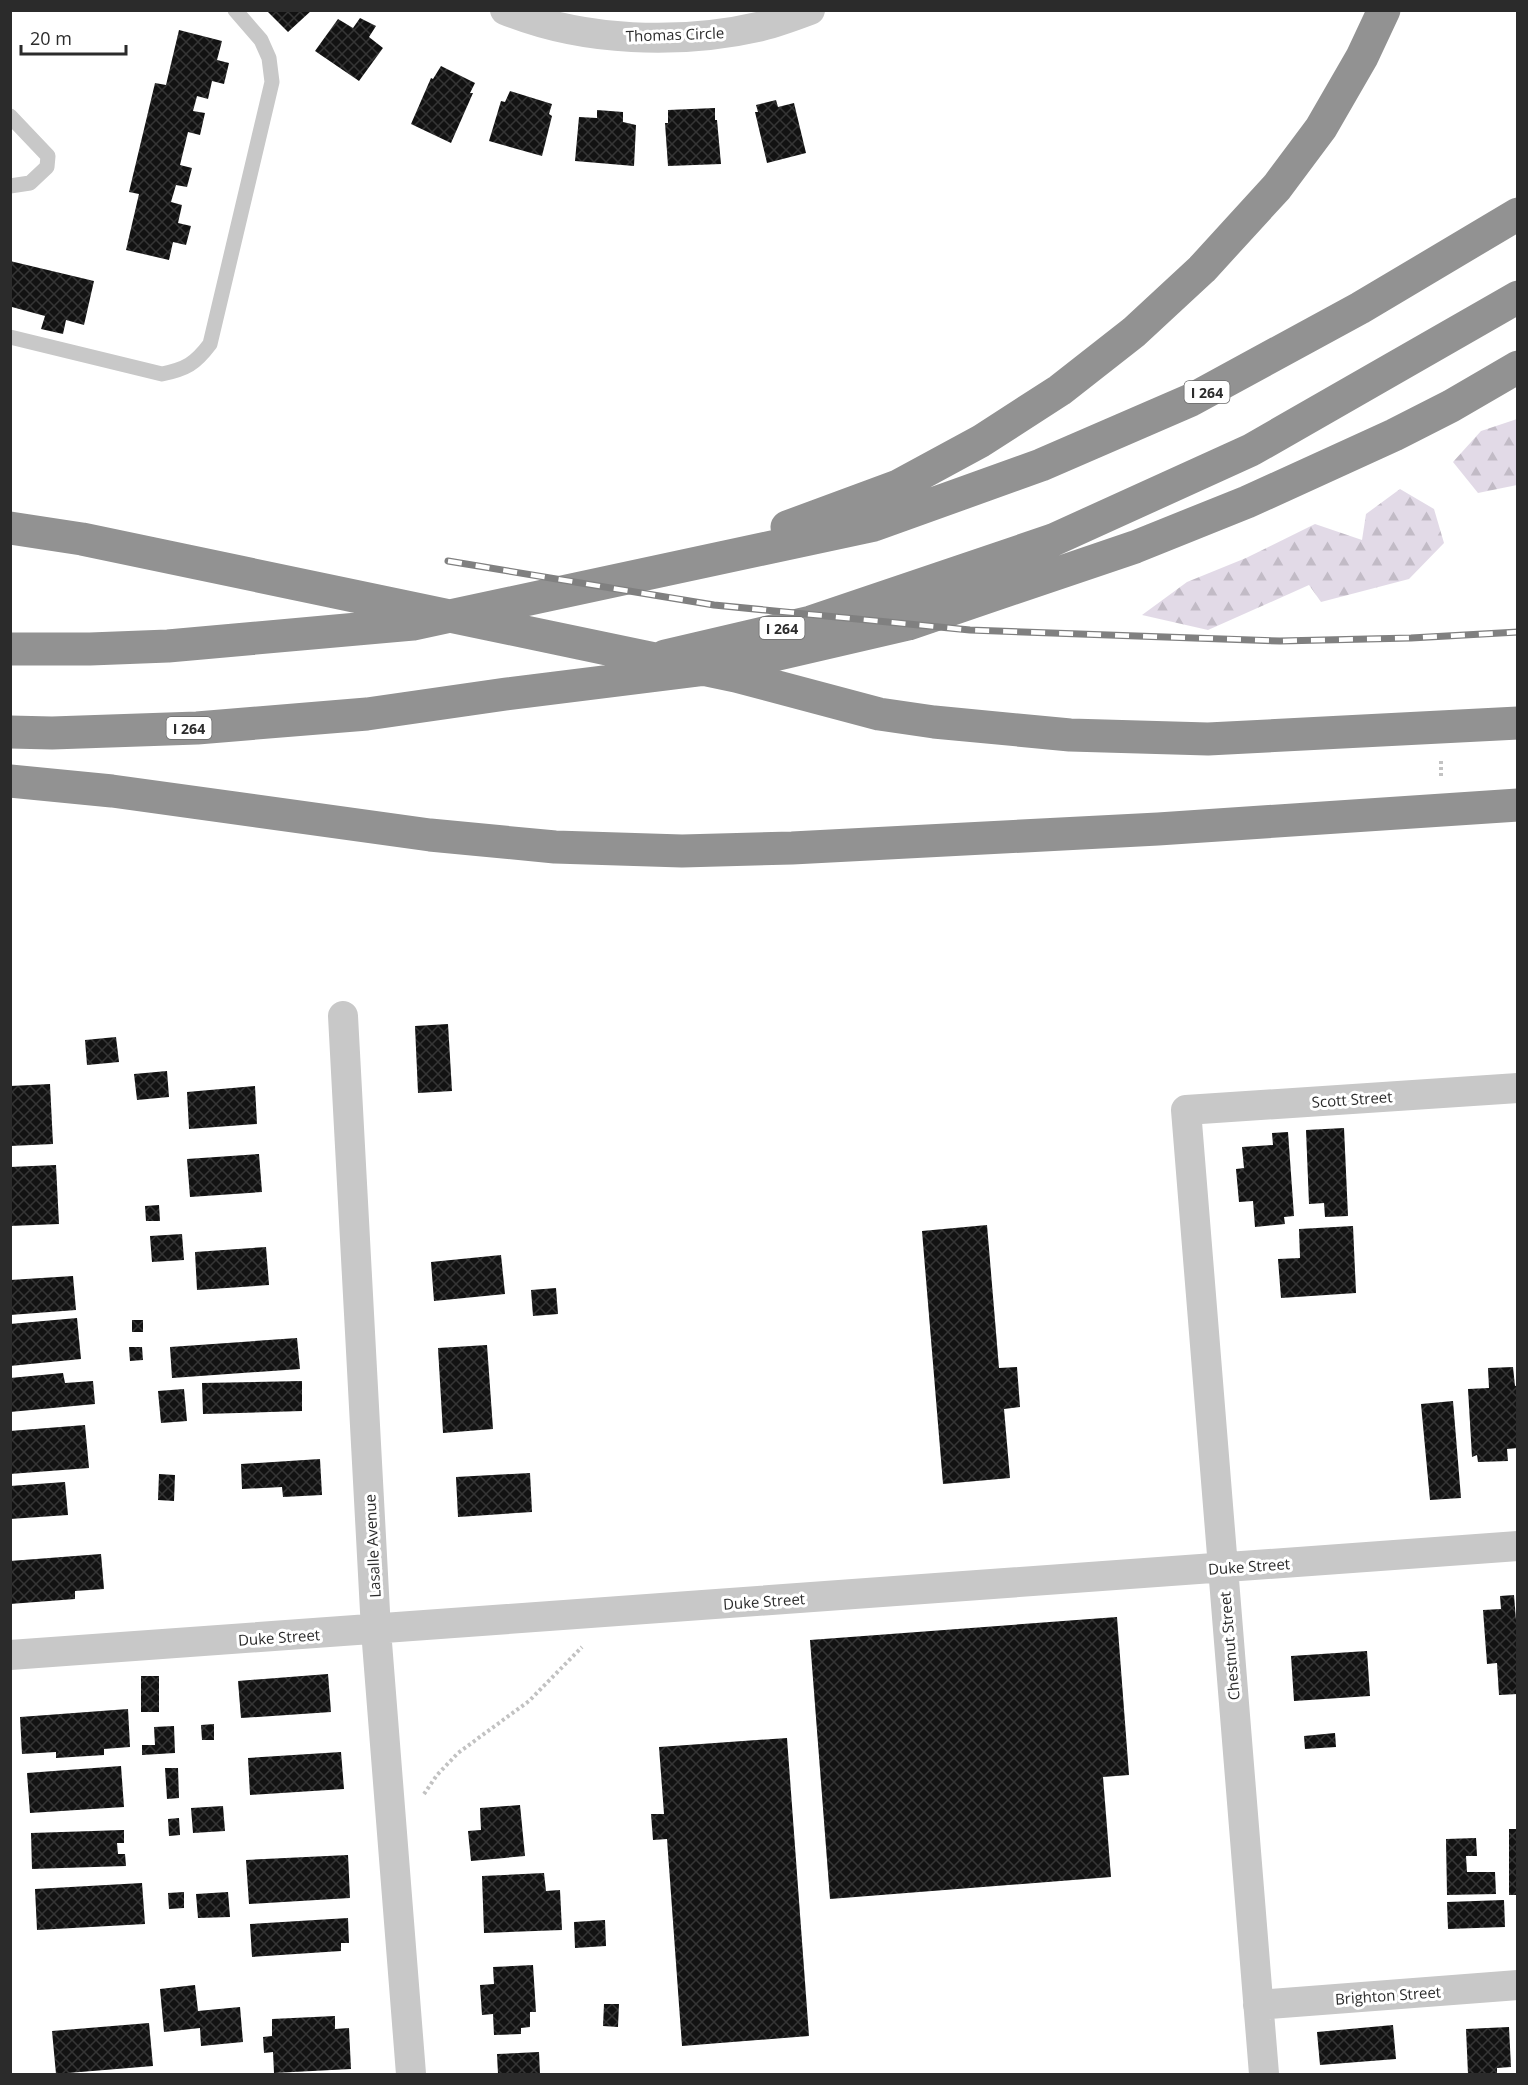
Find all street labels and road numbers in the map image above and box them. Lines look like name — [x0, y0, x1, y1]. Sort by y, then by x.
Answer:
street label: Thomas Circle — [625, 22, 725, 46]
road number: I 264 — [1184, 381, 1230, 403]
road number: I 264 — [760, 617, 804, 639]
road number: I 264 — [166, 717, 212, 739]
street label: Scott Street — [1311, 1086, 1393, 1112]
street label: Lasalle Avenue — [359, 1494, 385, 1598]
street label: Duke Street — [1207, 1553, 1291, 1579]
street label: Duke Street — [722, 1588, 806, 1614]
street label: Chestnut Street — [1214, 1591, 1244, 1701]
street label: Duke Street — [237, 1624, 321, 1650]
street label: Brighton Street — [1334, 1981, 1442, 2009]

